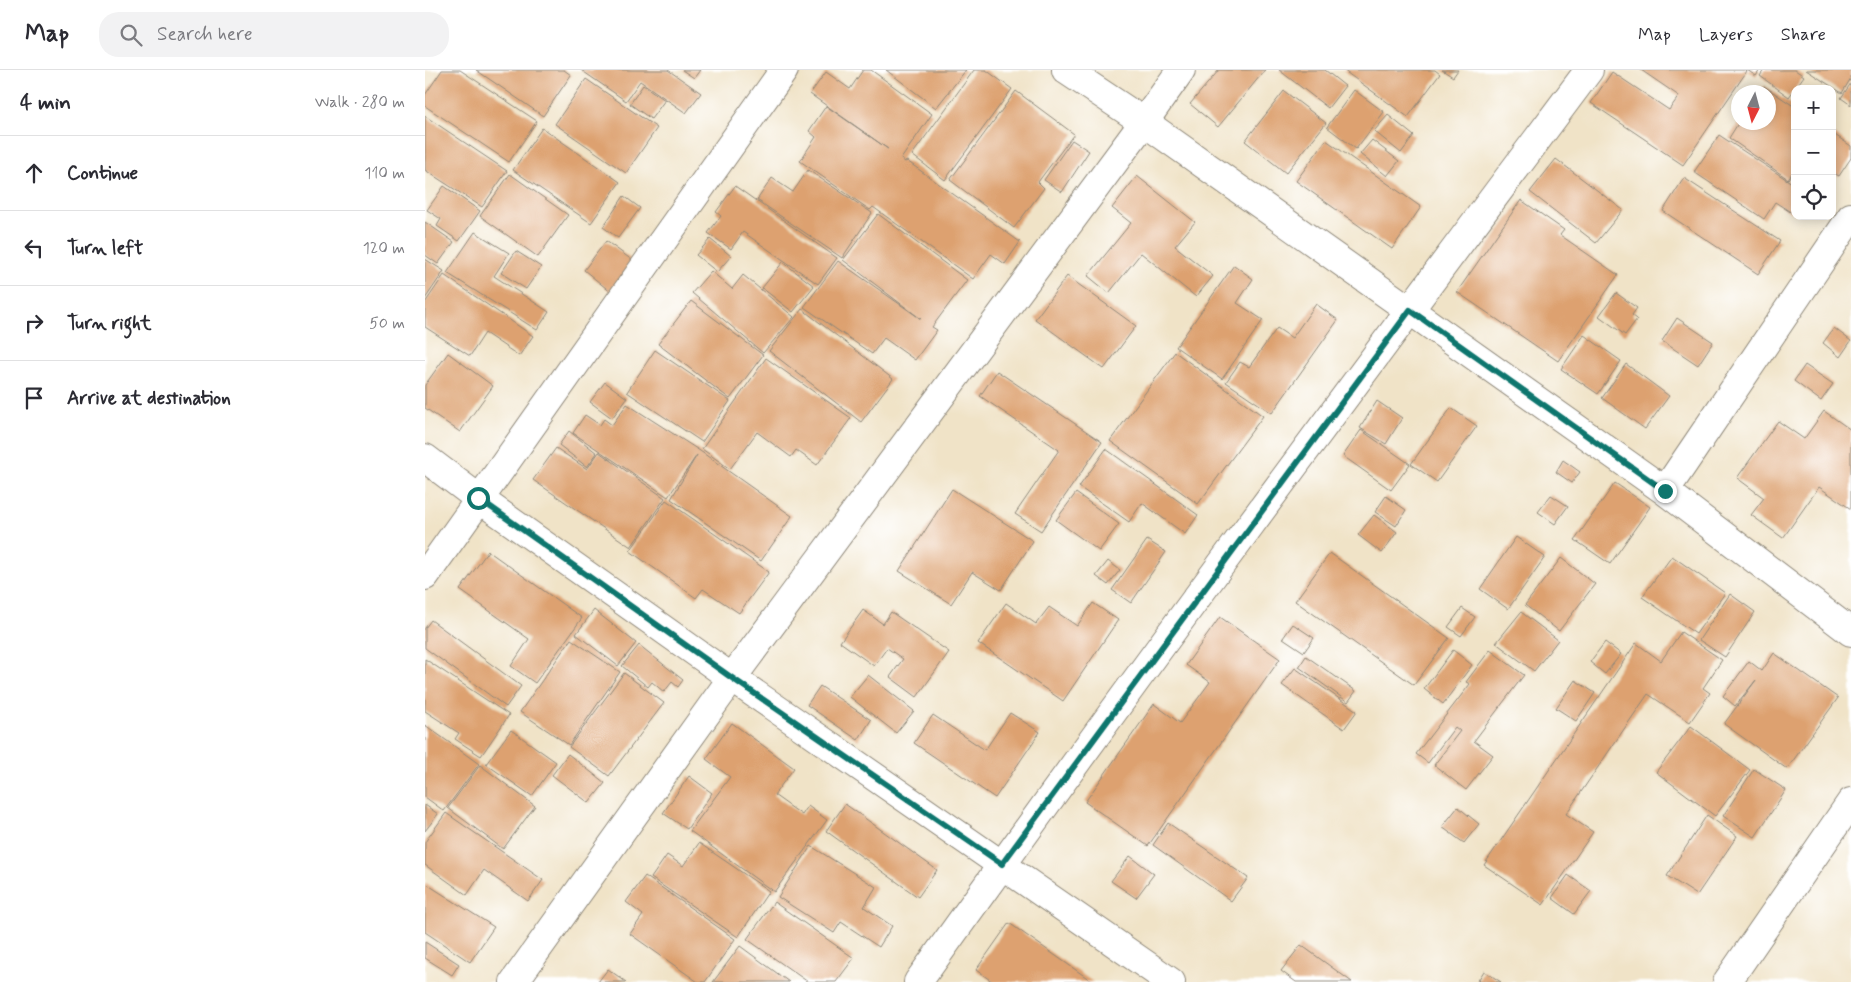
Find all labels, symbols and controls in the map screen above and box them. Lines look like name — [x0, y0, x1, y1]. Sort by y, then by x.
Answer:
search box — [99, 12, 449, 57]
text: Map — [25, 19, 69, 50]
icon: search — [117, 21, 145, 49]
text: Search here — [157, 22, 253, 47]
text: Map — [1638, 23, 1671, 47]
text: Layers — [1699, 23, 1753, 47]
text: Share — [1781, 23, 1826, 47]
north arrow — [1731, 85, 1776, 130]
map controls — [1791, 85, 1836, 220]
button: + — [1791, 85, 1836, 130]
text: 4 min — [20, 89, 71, 117]
text: Walk · 280 m — [315, 92, 405, 113]
button: − — [1791, 130, 1836, 175]
icon: ahead — [20, 159, 48, 187]
text: Continue — [67, 161, 138, 186]
text: 110 m — [364, 163, 405, 184]
button: locate — [1791, 175, 1836, 220]
icon: left — [20, 234, 48, 262]
text: Turn left — [67, 236, 143, 261]
text: 120 m — [363, 238, 405, 259]
icon: right — [20, 309, 48, 337]
text: Turn right — [67, 311, 151, 336]
text: 50 m — [369, 313, 405, 334]
icon: arrive — [20, 384, 48, 412]
text: Arrive at destination — [67, 386, 231, 411]
route end — [1654, 480, 1677, 503]
route start — [467, 487, 490, 510]

